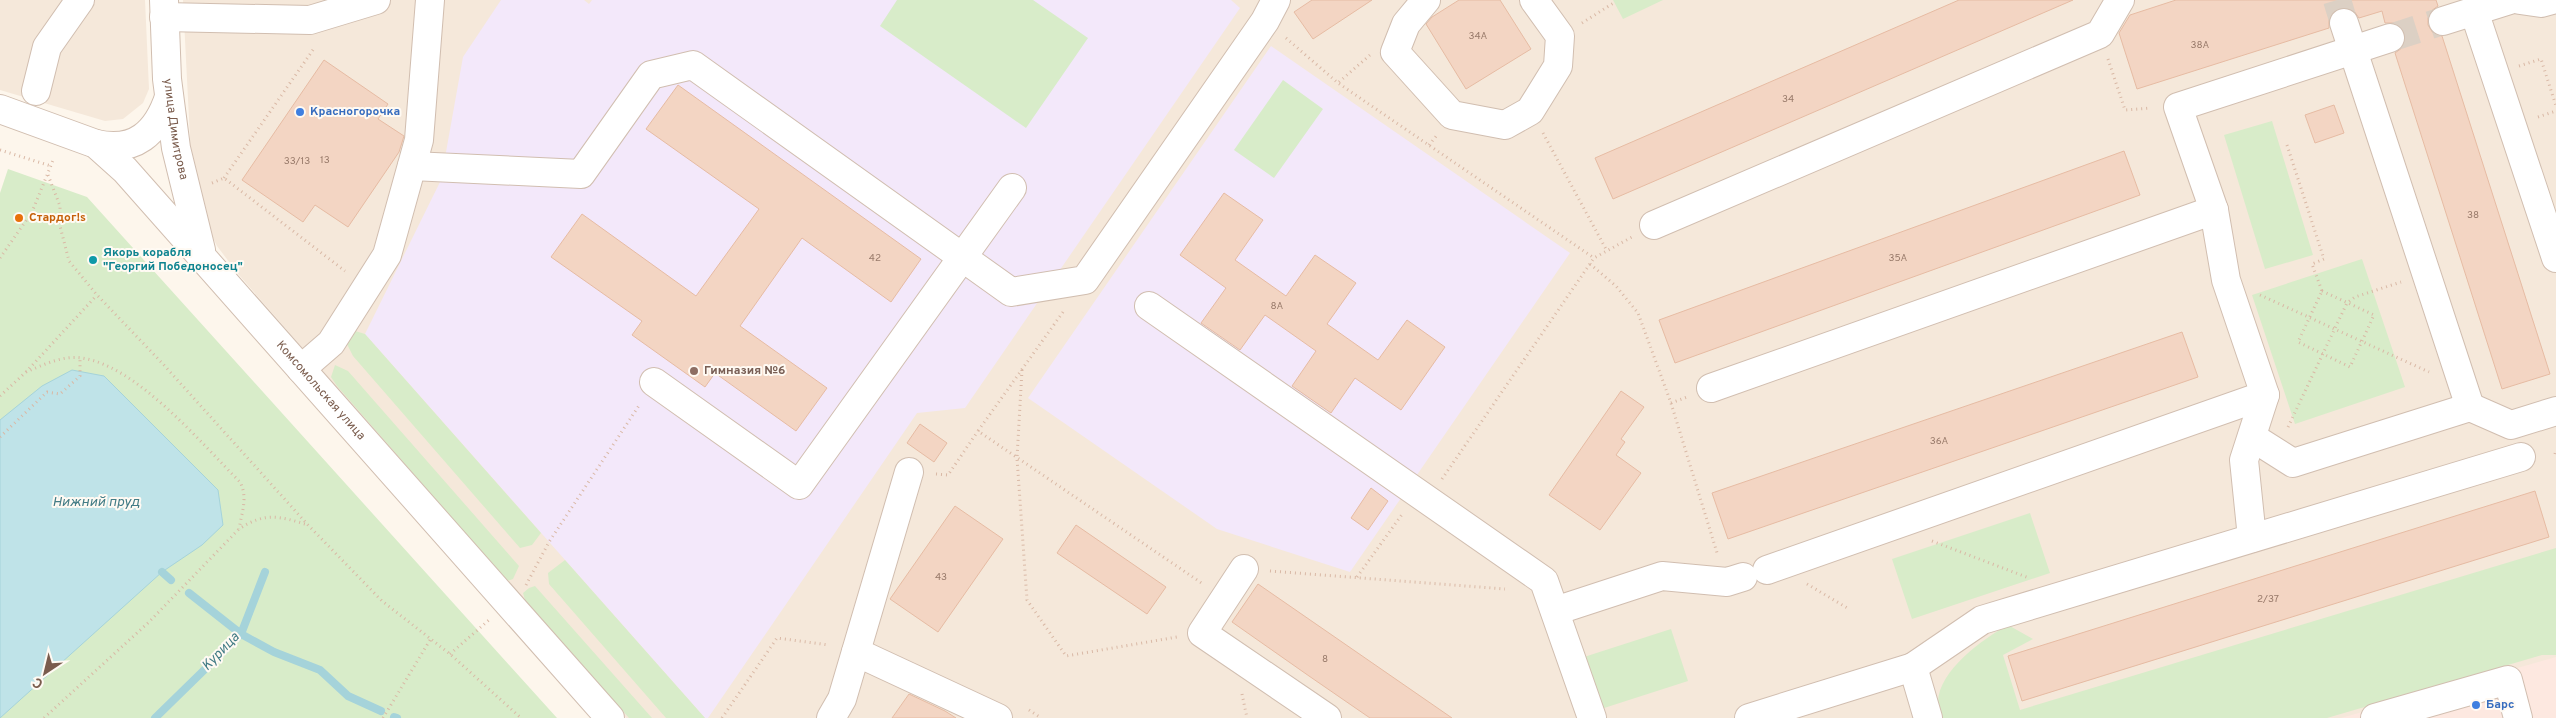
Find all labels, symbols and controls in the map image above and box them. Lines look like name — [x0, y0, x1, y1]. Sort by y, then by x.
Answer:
house number: 34А — [1469, 30, 1488, 43]
house number: 38А — [2191, 39, 2210, 52]
street label: улица Димитрова — [159, 78, 192, 182]
house number: 34 — [1782, 93, 1794, 106]
place label: Красногорочка — [310, 104, 400, 120]
marker: Красногорочка — [294, 106, 306, 118]
house number: 13 — [320, 154, 330, 167]
house number: 33/13 — [284, 155, 310, 168]
house number: 38 — [2467, 209, 2479, 222]
place label: Стардог!s — [29, 210, 86, 226]
marker: Стардог!s — [13, 212, 25, 224]
place label: Якорь корабля "Георгий Победоносец" — [103, 245, 243, 275]
house number: 42 — [869, 252, 881, 265]
house number: 35А — [1889, 252, 1908, 265]
marker: Якорь корабля "Георгий Победоносец" — [87, 254, 99, 266]
house number: 8А — [1271, 300, 1284, 313]
street label: Комсомольская улица — [272, 338, 369, 444]
place label: Гимназия №6 — [704, 363, 785, 379]
marker: Гимназия №6 — [688, 365, 700, 377]
house number: 36А — [1930, 435, 1948, 448]
water label: Нижний пруд — [52, 494, 140, 511]
house number: 43 — [935, 571, 947, 584]
house number: 2/37 — [2257, 593, 2279, 606]
water label: Курица — [199, 629, 244, 675]
north arrow — [20, 648, 70, 698]
house number: 8 — [1322, 653, 1328, 666]
text: С — [30, 673, 47, 692]
place label: Барс — [2486, 697, 2514, 713]
marker: Барс — [2470, 699, 2482, 711]

